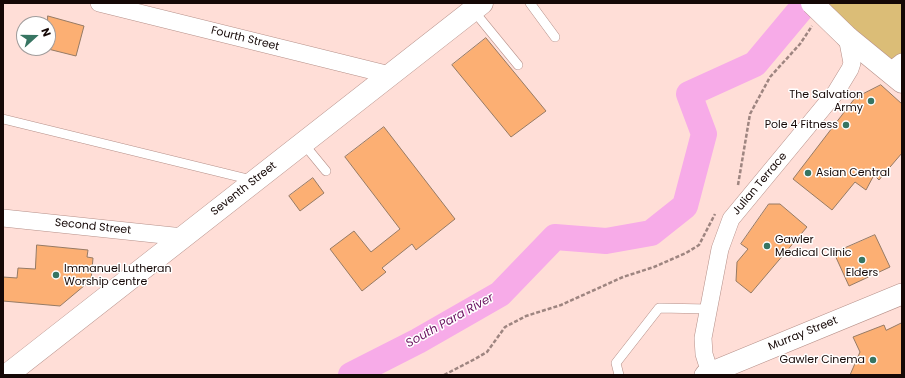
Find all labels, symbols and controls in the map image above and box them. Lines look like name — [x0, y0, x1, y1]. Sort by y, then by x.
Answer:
north arrow — [16, 16, 56, 56]
street label: Fourth Street — [209, 24, 281, 54]
text: N — [37, 25, 55, 39]
place label: The Salvation Army — [789, 88, 863, 114]
marker: The Salvation Army — [866, 96, 876, 106]
place label: Pole 4 Fitness — [765, 118, 838, 132]
marker: Pole 4 Fitness — [841, 120, 851, 130]
street label: Julian Terrace — [730, 150, 790, 218]
street label: Seventh Street — [209, 159, 279, 219]
place label: Asian Central — [816, 166, 890, 180]
marker: Asian Central — [803, 168, 813, 178]
street label: Second Street — [54, 216, 132, 238]
place label: Gawler Medical Clinic — [775, 233, 852, 259]
marker: Gawler Medical Clinic — [762, 241, 772, 251]
marker: Elders — [857, 255, 867, 265]
place label: Immanuel Lutheran Worship centre — [64, 262, 172, 288]
place label: Elders — [846, 266, 878, 280]
marker: Immanuel Lutheran Worship centre — [51, 270, 61, 280]
water label: South Para River — [404, 291, 496, 351]
street label: Murray Street — [766, 314, 840, 354]
place label: Gawler Cinema — [780, 353, 865, 367]
marker: Gawler Cinema — [868, 355, 878, 365]

